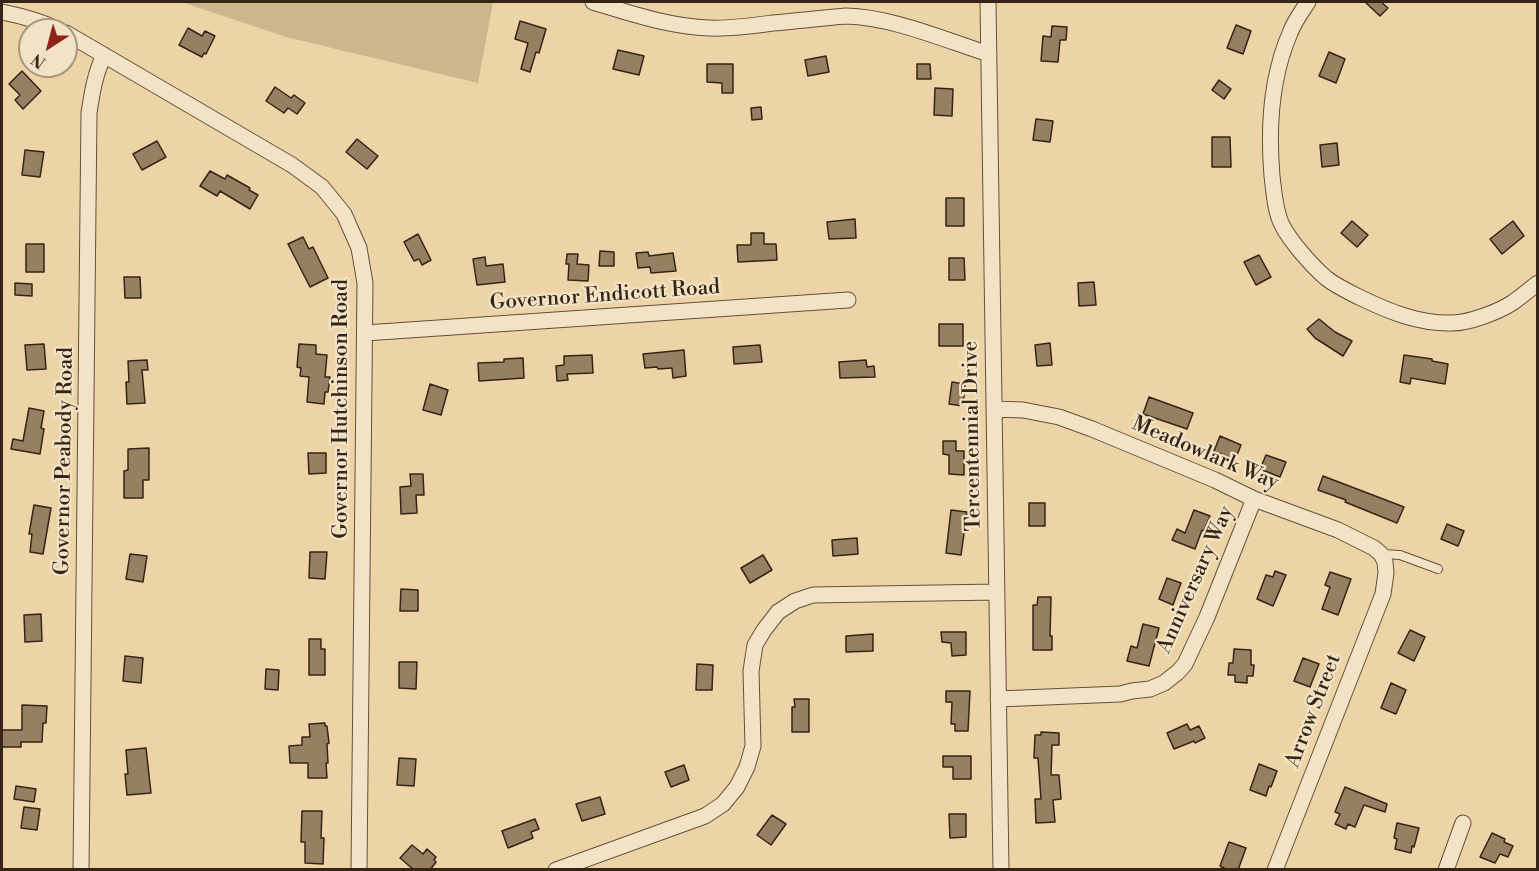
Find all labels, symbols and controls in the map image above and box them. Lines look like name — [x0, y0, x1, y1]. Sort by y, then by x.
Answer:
north arrow — [18, 18, 78, 78]
text: N — [28, 49, 50, 73]
street label: Governor Endicott Road — [489, 275, 721, 317]
street label: Governor Hutchinson Road — [329, 279, 355, 539]
street label: Tercentennial Drive — [959, 341, 987, 531]
street label: Governor Peabody Road — [50, 347, 80, 575]
street label: Meadowlark Way — [1128, 412, 1282, 496]
street label: Anniversary Way — [1152, 502, 1240, 658]
street label: Arrow Street — [1281, 650, 1347, 772]

